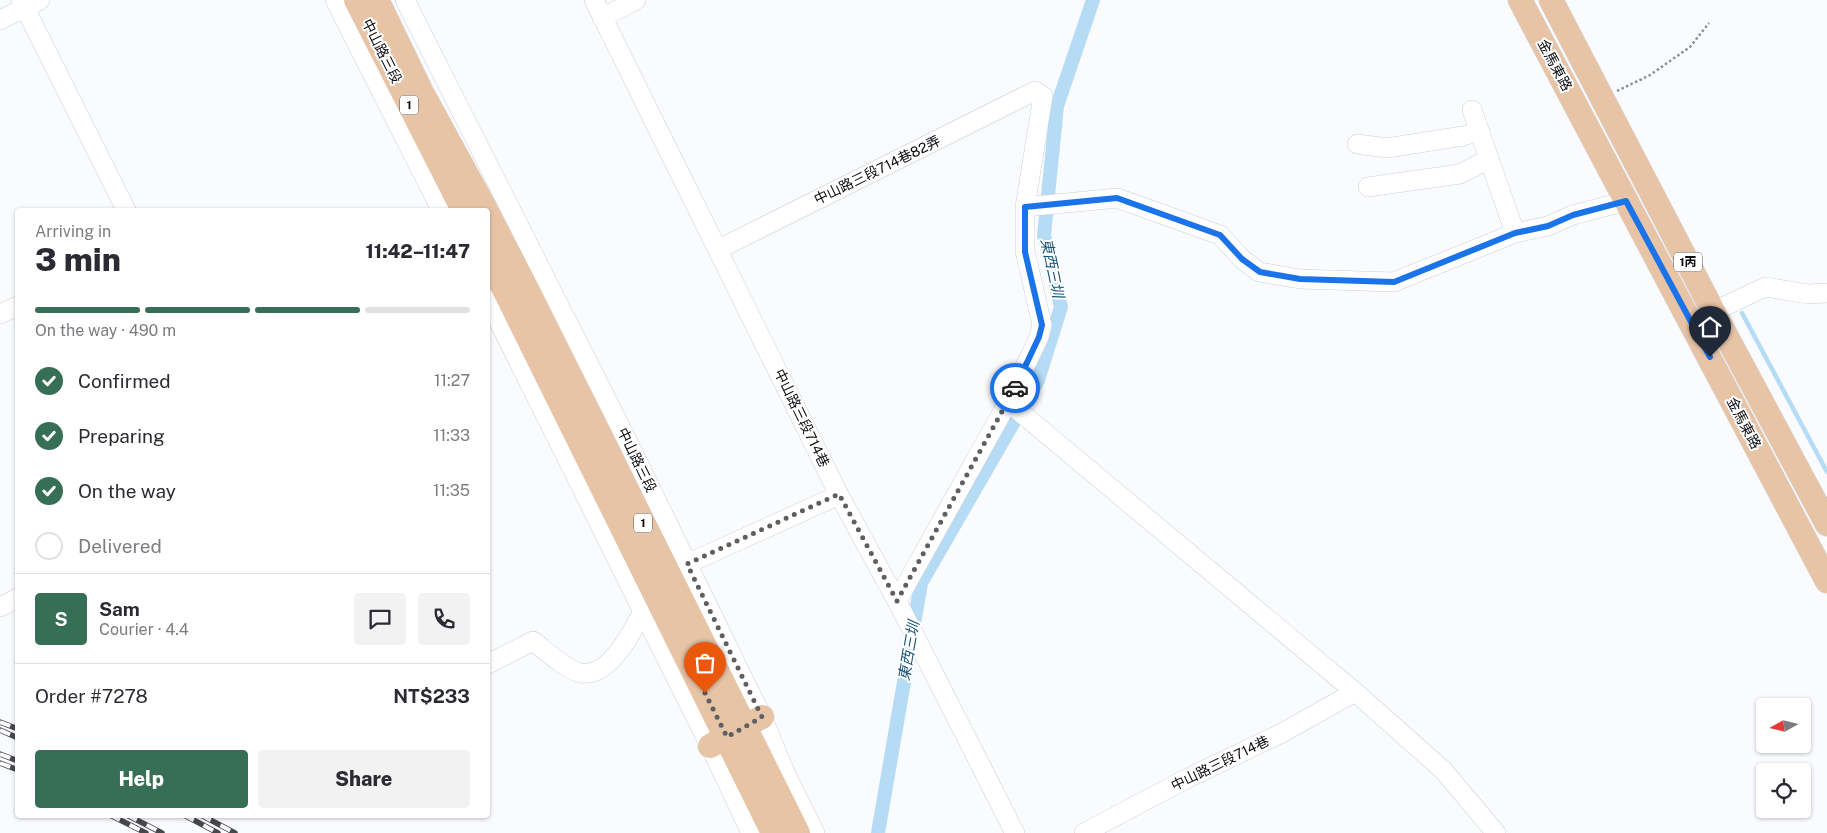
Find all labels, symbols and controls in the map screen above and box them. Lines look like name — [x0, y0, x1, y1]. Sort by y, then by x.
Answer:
street label: 中山路三段 — [359, 16, 405, 86]
street label: 金馬東路 — [1535, 37, 1575, 93]
road number: 1 — [400, 96, 418, 114]
street label: 中山路三段714巷82弄 — [811, 132, 943, 208]
text: Arriving in — [35, 222, 111, 241]
water label: 東西三圳 — [1038, 237, 1067, 301]
text: 11:42–11:47 — [365, 240, 470, 262]
text: 3 min — [35, 241, 121, 278]
road number: 1丙 — [1674, 252, 1702, 272]
pin — [1689, 306, 1731, 357]
icon: home — [1696, 313, 1724, 341]
text: On the way · 490 m — [35, 321, 176, 340]
courier — [990, 363, 1040, 413]
street label: 中山路三段714巷 — [771, 366, 833, 470]
icon: check — [35, 367, 63, 395]
text: Confirmed — [78, 370, 171, 392]
text: 11:27 — [434, 371, 470, 390]
icon: car — [1001, 374, 1029, 402]
street label: 金馬東路 — [1724, 395, 1764, 451]
icon: check — [35, 422, 63, 450]
text: Preparing — [78, 425, 165, 447]
street label: 中山路三段 — [614, 425, 660, 495]
text: 11:33 — [433, 426, 470, 445]
icon: check — [35, 477, 63, 505]
text: On the way — [78, 480, 176, 502]
text: 11:35 — [433, 481, 470, 500]
road number: 1 — [634, 514, 652, 532]
text: Delivered — [78, 535, 162, 557]
button: chat — [354, 593, 406, 645]
button: phone — [418, 593, 470, 645]
text: Sam — [99, 598, 140, 620]
text: S — [54, 608, 68, 630]
water label: 東西三圳 — [895, 618, 922, 682]
text: Courier · 4.4 — [99, 620, 189, 639]
pin — [684, 642, 726, 693]
icon: bag — [691, 649, 719, 677]
text: Order #7278 — [35, 685, 148, 707]
text: NT$233 — [393, 685, 470, 707]
north arrow — [1756, 698, 1811, 752]
map controls — [1756, 698, 1811, 818]
street label: 中山路三段714巷 — [1168, 732, 1272, 794]
button: Help — [35, 750, 248, 808]
button: Share — [258, 750, 470, 808]
button: locate — [1756, 763, 1811, 818]

